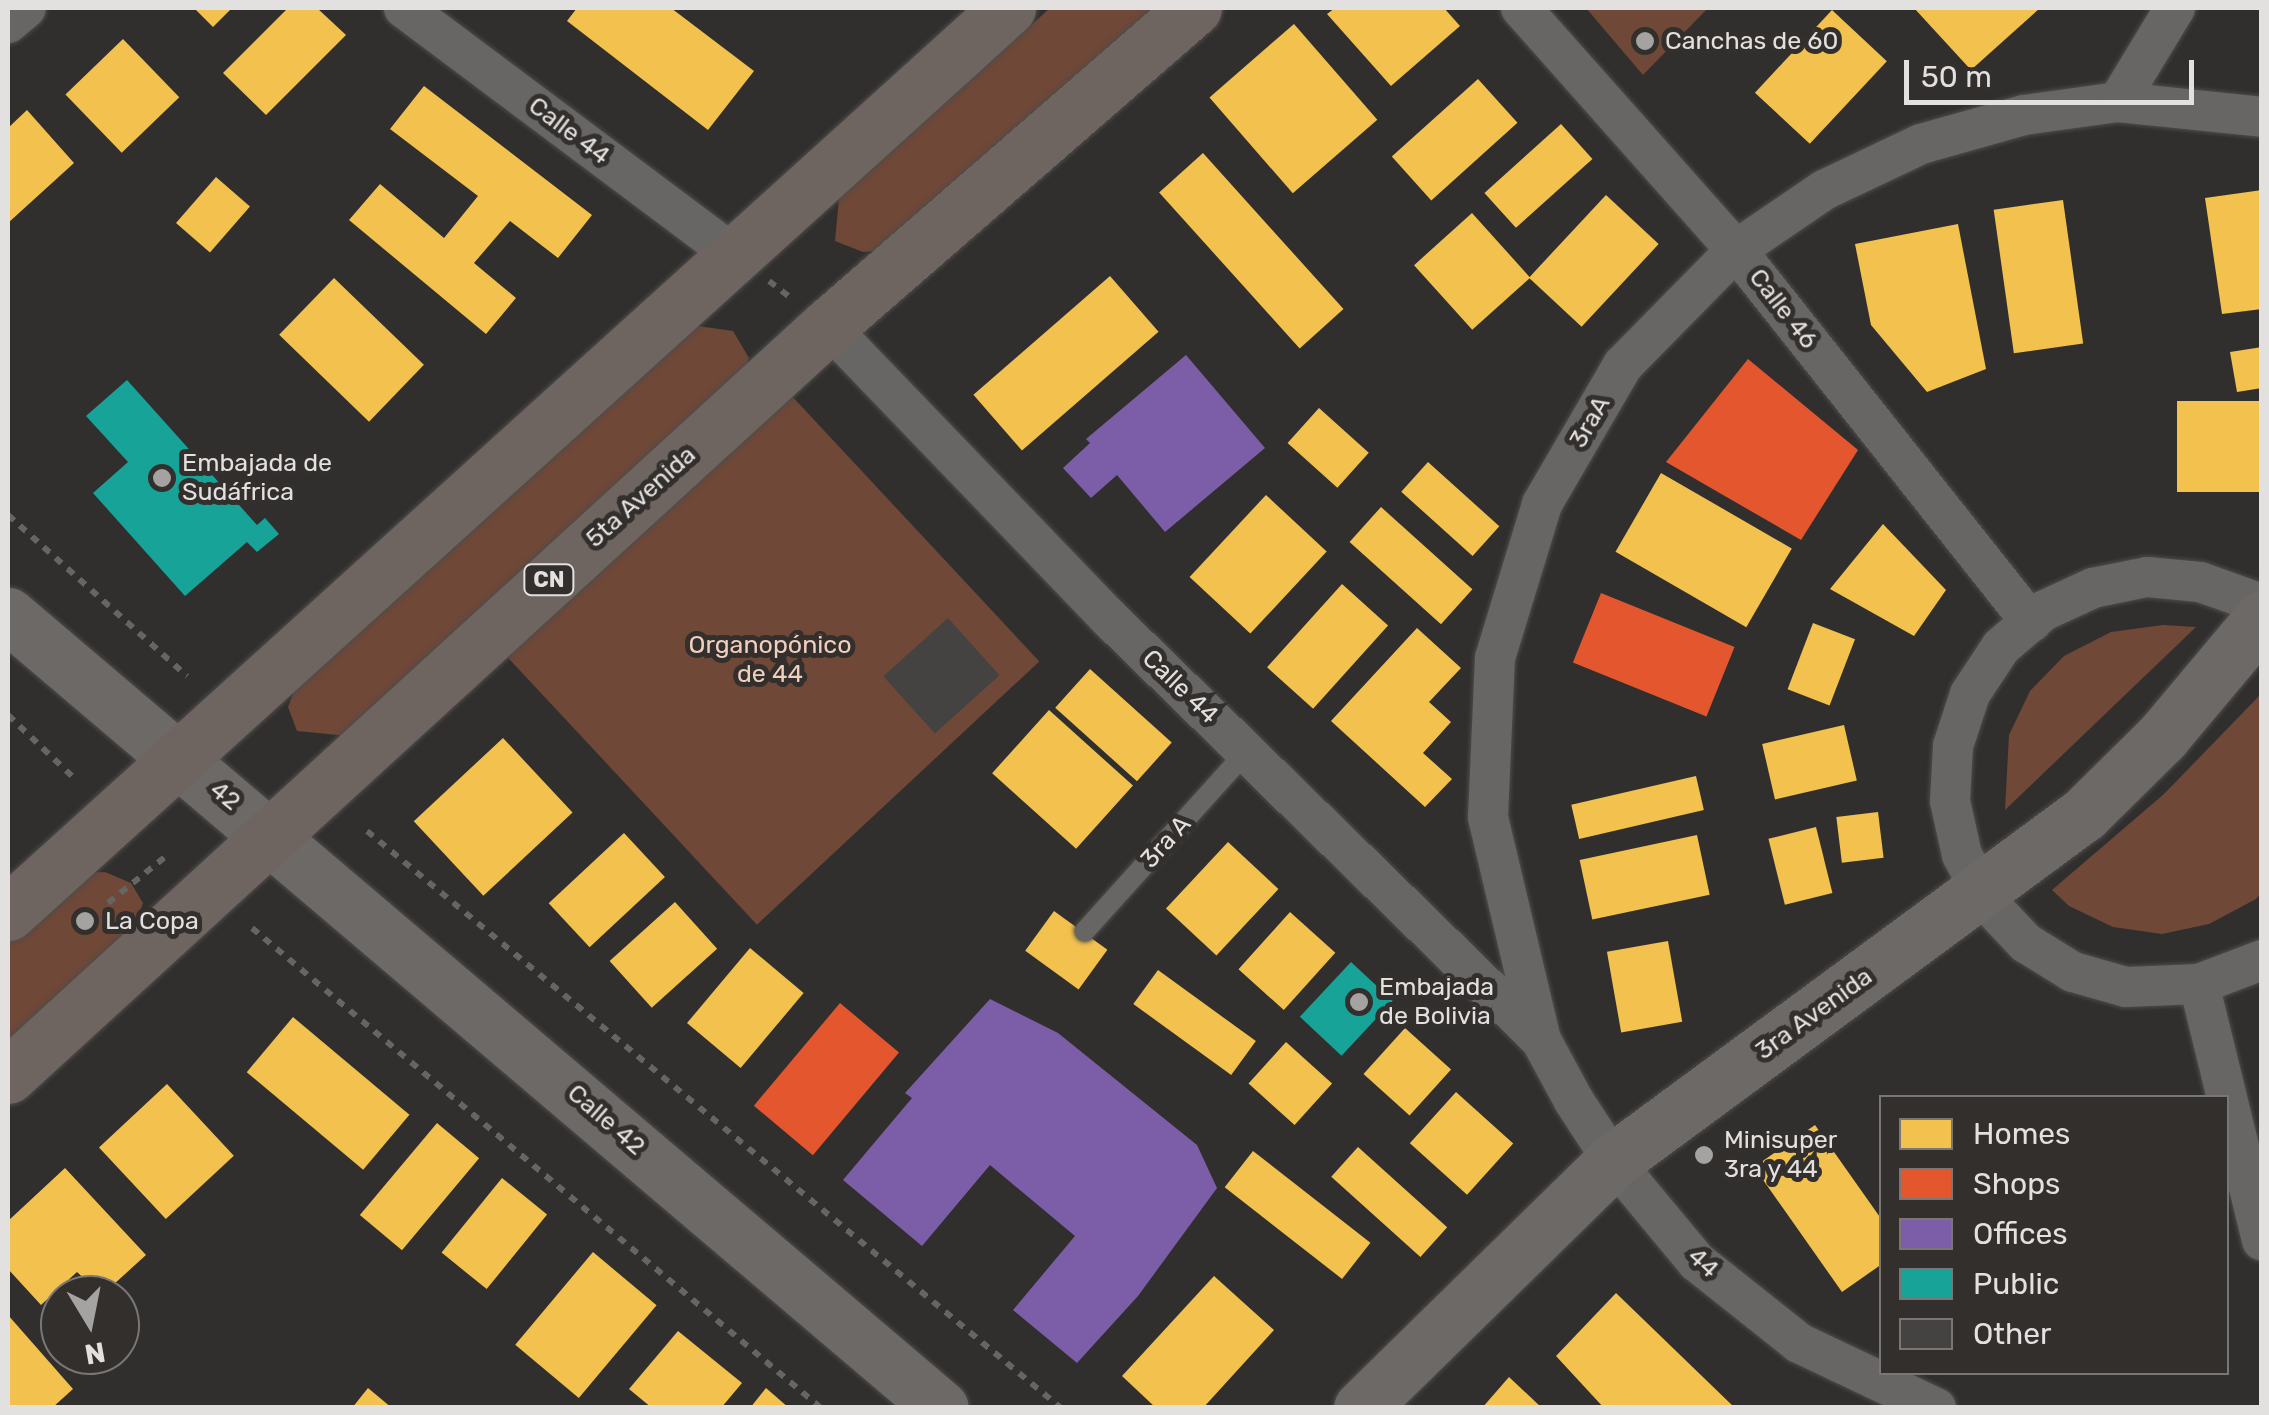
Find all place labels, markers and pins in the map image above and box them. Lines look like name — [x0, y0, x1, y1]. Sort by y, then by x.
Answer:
place label: Canchas de 60 — [1665, 26, 1838, 56]
marker: Canchas de 60 — [1634, 30, 1656, 52]
place label: Embajada de Sudáfrica — [182, 449, 332, 508]
marker: Embajada de Sudáfrica — [151, 467, 173, 489]
place label: La Copa — [105, 906, 199, 936]
marker: La Copa — [74, 910, 96, 932]
place label: Embajada de Bolivia — [1379, 973, 1494, 1032]
marker: Embajada de Bolivia — [1348, 991, 1370, 1013]
place label: Minisuper 3ra y 44 — [1724, 1126, 1837, 1185]
marker: Minisuper 3ra y 44 — [1693, 1144, 1715, 1166]

